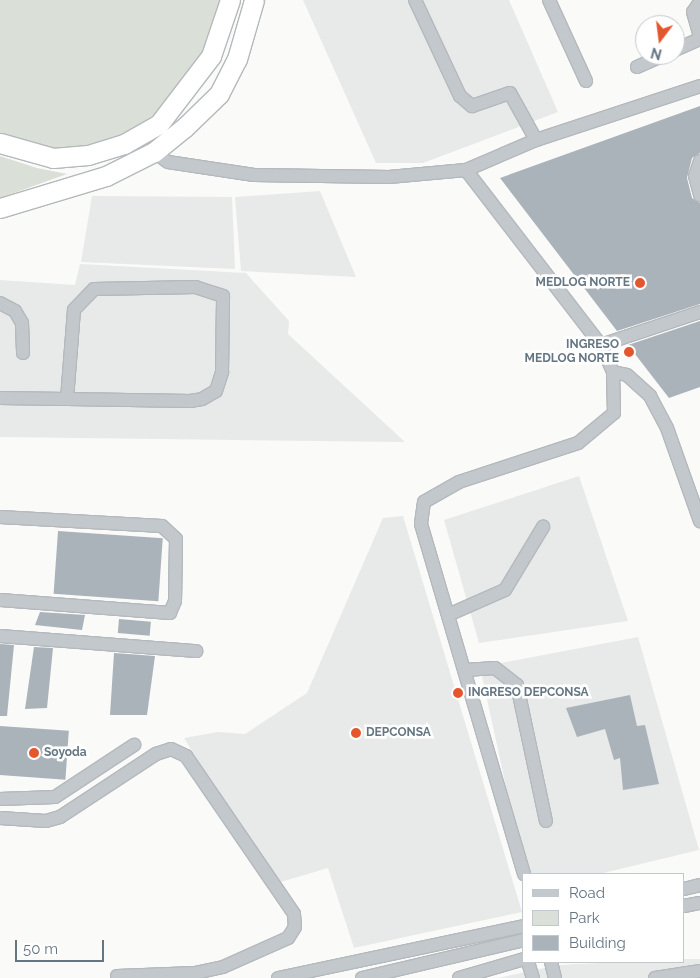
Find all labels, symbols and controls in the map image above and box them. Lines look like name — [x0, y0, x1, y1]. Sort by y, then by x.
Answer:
north arrow — [635, 15, 685, 65]
text: N — [649, 44, 664, 63]
place label: MEDLOG NORTE — [536, 276, 630, 290]
marker: MEDLOG NORTE — [634, 277, 646, 289]
place label: INGRESO MEDLOG NORTE — [525, 338, 619, 366]
marker: INGRESO MEDLOG NORTE — [623, 346, 635, 358]
place label: INGRESO DEPCONSA — [468, 686, 589, 700]
marker: INGRESO DEPCONSA — [452, 687, 464, 699]
place label: DEPCONSA — [366, 726, 431, 740]
marker: DEPCONSA — [350, 727, 362, 739]
place label: Soyoda — [44, 746, 87, 760]
marker: Soyoda — [28, 747, 40, 759]
legend — [522, 873, 685, 963]
text: Road — [569, 884, 605, 902]
text: Park — [569, 909, 600, 927]
scale bar — [18, 930, 106, 962]
text: Building — [569, 934, 626, 952]
text: 50 m — [23, 940, 58, 958]

